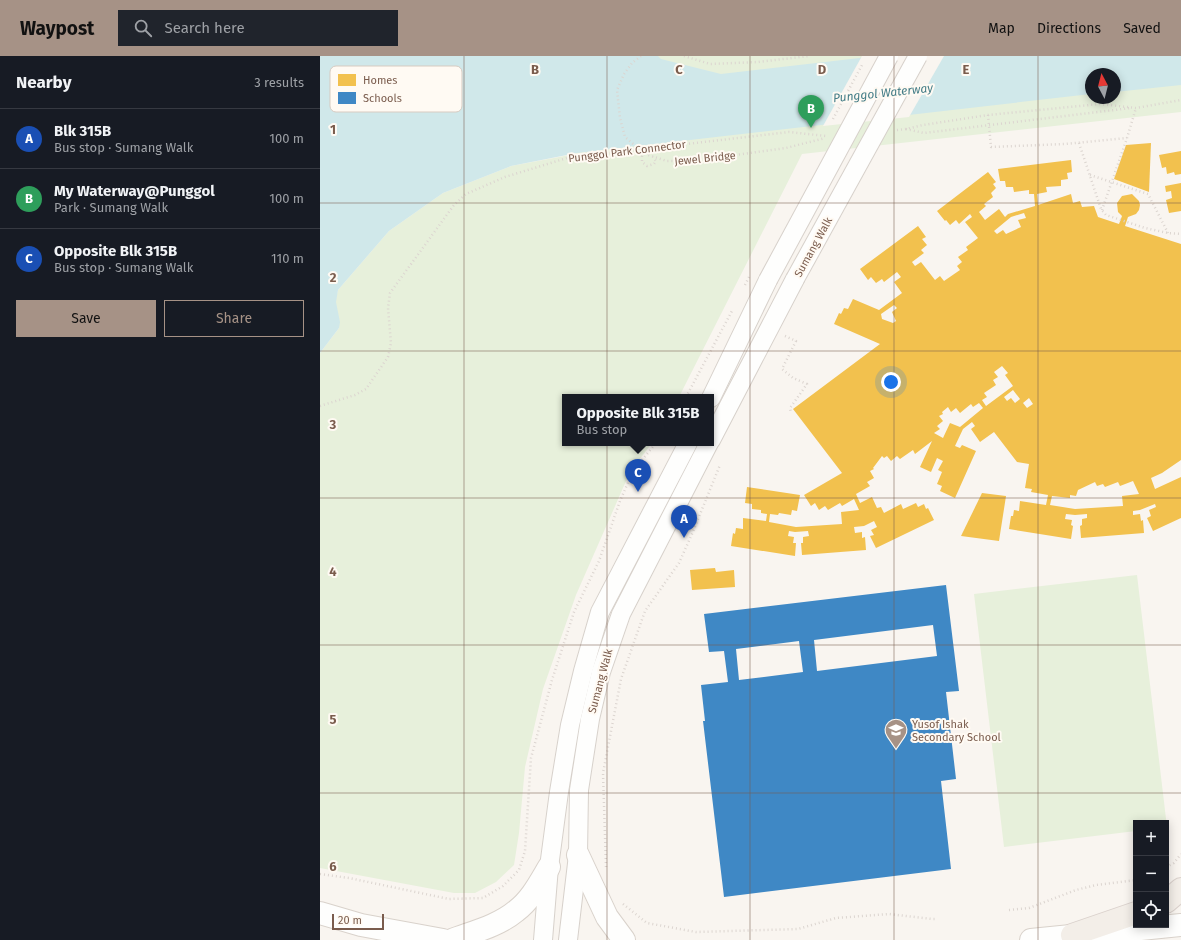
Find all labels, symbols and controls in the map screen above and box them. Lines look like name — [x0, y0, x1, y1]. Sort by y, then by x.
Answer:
search box — [118, 10, 398, 46]
text: Waypost — [20, 17, 94, 40]
icon: search — [132, 17, 154, 39]
text: Search here — [164, 19, 245, 37]
text: Map — [988, 20, 1015, 37]
text: Directions — [1037, 20, 1101, 37]
text: Saved — [1123, 20, 1161, 37]
text: B — [531, 62, 539, 77]
text: C — [675, 62, 683, 77]
text: D — [818, 62, 827, 77]
text: E — [963, 62, 970, 77]
legend — [330, 66, 462, 112]
north arrow — [1085, 68, 1121, 104]
text: Nearby — [16, 72, 71, 93]
text: Homes — [363, 74, 397, 87]
text: 3 results — [254, 75, 304, 90]
water label: Punggol Waterway — [832, 81, 935, 105]
text: Schools — [363, 92, 402, 105]
pin: B — [798, 95, 824, 128]
text: Blk 315B — [54, 122, 111, 140]
text: 1 — [330, 122, 336, 137]
text: A — [25, 131, 33, 146]
text: 100 m — [269, 131, 304, 146]
street label: Punggol Park Connector — [568, 138, 687, 165]
text: Bus stop · Sumang Walk — [54, 140, 193, 155]
street label: Jewel Bridge — [674, 149, 736, 168]
text: My Waterway@Punggol — [54, 182, 215, 200]
text: B — [25, 191, 33, 206]
text: 100 m — [269, 191, 304, 206]
text: Park · Sumang Walk — [54, 200, 168, 215]
street label: Sumang Walk — [792, 215, 835, 279]
text: Opposite Blk 315B — [54, 242, 177, 260]
text: C — [25, 251, 33, 266]
text: 110 m — [271, 251, 304, 266]
text: Bus stop · Sumang Walk — [54, 260, 193, 275]
text: 2 — [330, 270, 337, 285]
button: Save — [16, 300, 156, 337]
button: Share — [164, 300, 304, 337]
your location — [881, 372, 901, 392]
popup — [562, 394, 714, 446]
text: Opposite Blk 315B — [576, 404, 700, 422]
text: 3 — [329, 417, 337, 432]
text: Bus stop — [576, 422, 627, 437]
pin: C — [625, 459, 651, 492]
pin: A — [671, 505, 697, 538]
text: 4 — [329, 564, 337, 579]
street label: Sumang Walk — [586, 647, 615, 715]
text: 5 — [330, 712, 337, 727]
school or university icon: Yusof Ishak Secondary School — [883, 717, 909, 750]
place label: Yusof Ishak Secondary School — [912, 718, 1001, 744]
map controls — [1133, 820, 1169, 928]
button: + — [1133, 820, 1169, 856]
button: − — [1133, 856, 1169, 892]
text: 6 — [329, 859, 337, 874]
button: locate — [1133, 892, 1169, 928]
scale bar — [332, 912, 384, 931]
text: 20 m — [338, 914, 362, 927]

